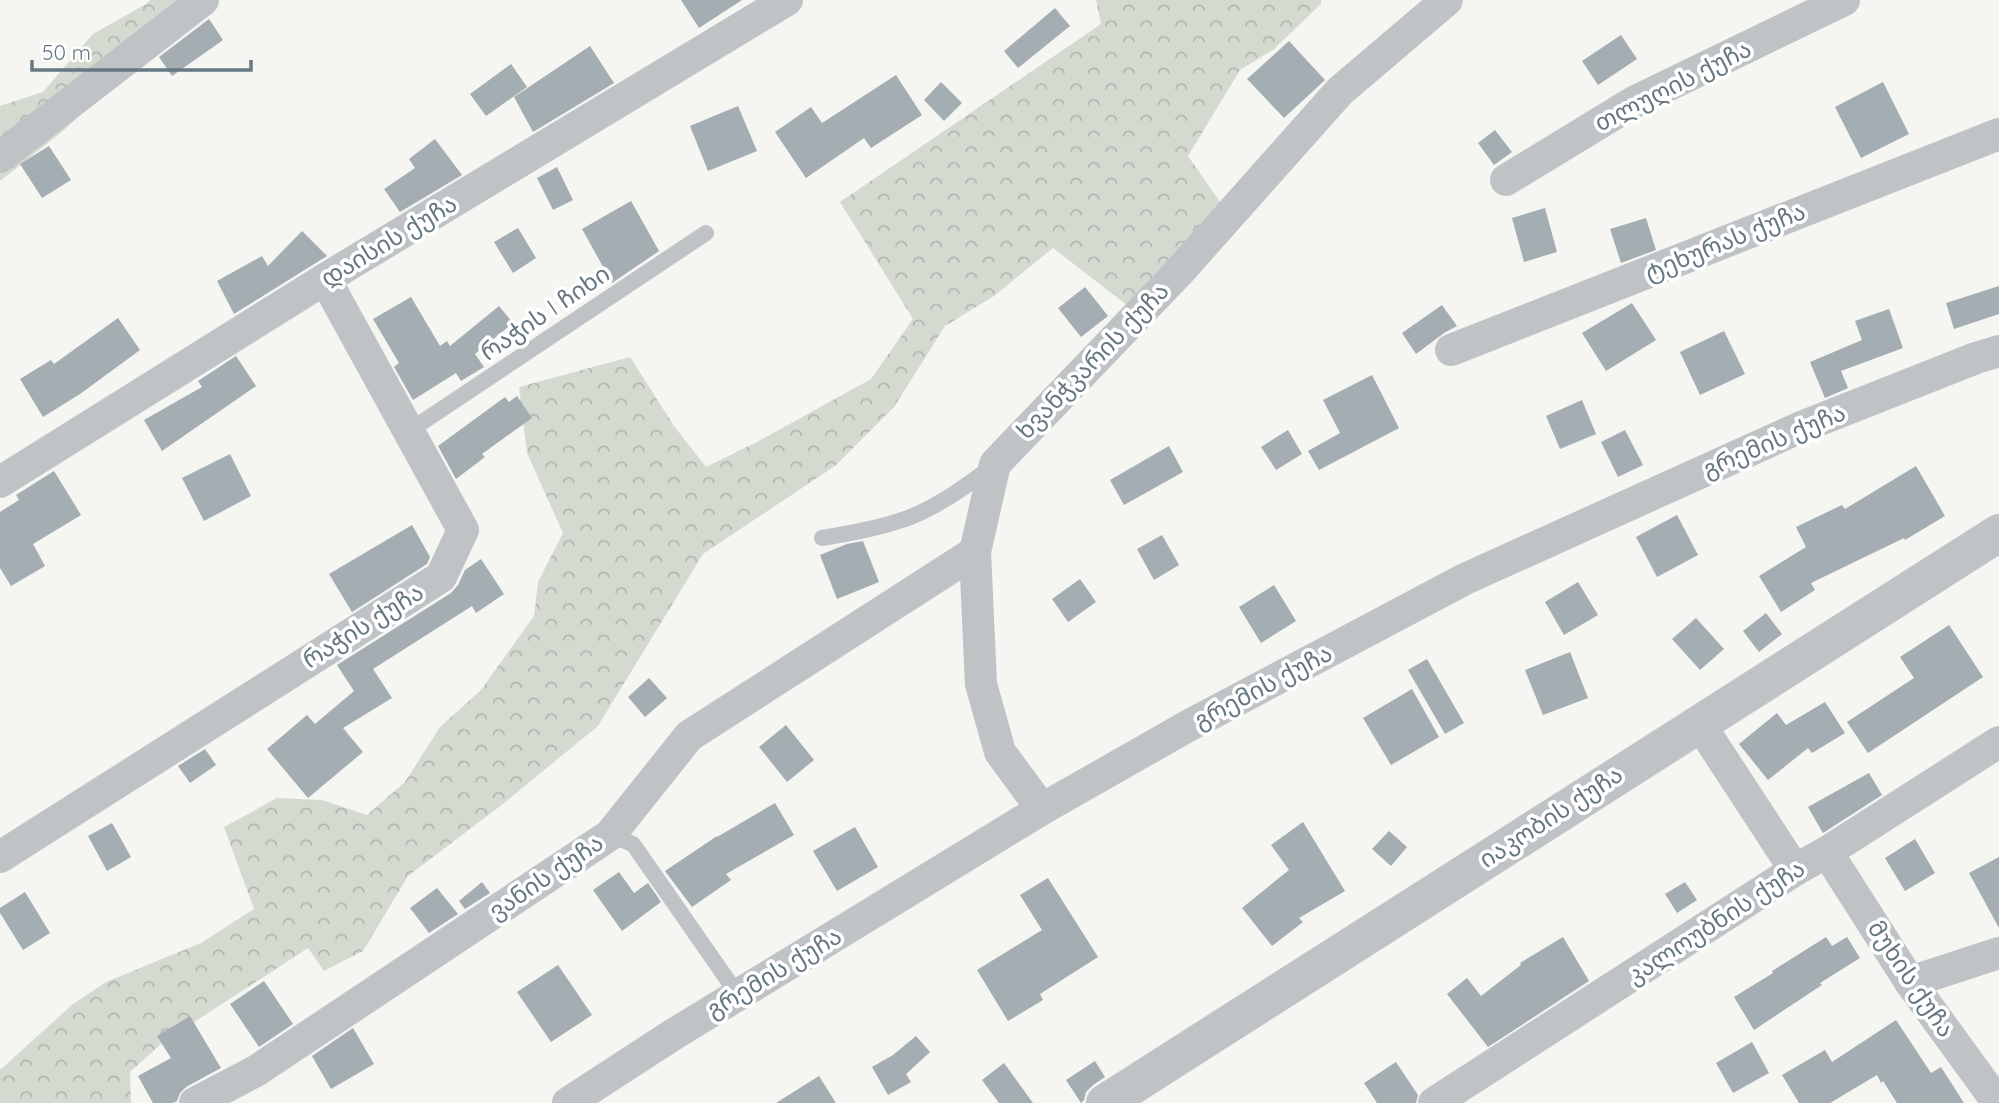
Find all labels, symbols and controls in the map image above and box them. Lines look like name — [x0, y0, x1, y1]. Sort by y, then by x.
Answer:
scale bar — [32, 28, 250, 72]
street label: თლუღის ქუჩა — [1589, 33, 1756, 138]
text: 50 m — [42, 39, 91, 65]
street label: დაისის ქუჩა — [315, 188, 462, 293]
street label: ტეხურას ქუჩა — [1640, 195, 1809, 287]
street label: რაჭის I ჩიხი — [474, 258, 615, 366]
street label: ხვანჭკარის ქუჩა — [1010, 276, 1175, 445]
street label: გრემის ქუჩა — [1698, 397, 1850, 484]
street label: რაჭის ქუჩა — [296, 576, 428, 674]
street label: გრემის ქუჩა — [1188, 637, 1337, 735]
street label: იაკობის ქუჩა — [1473, 759, 1628, 874]
street label: ვანის ქუჩა — [482, 827, 609, 926]
street label: კალოუბნის ქუჩა — [1621, 852, 1810, 990]
street label: მუხის ქუჩა — [1862, 914, 1962, 1042]
street label: გრემის ქუჩა — [700, 920, 847, 1024]

